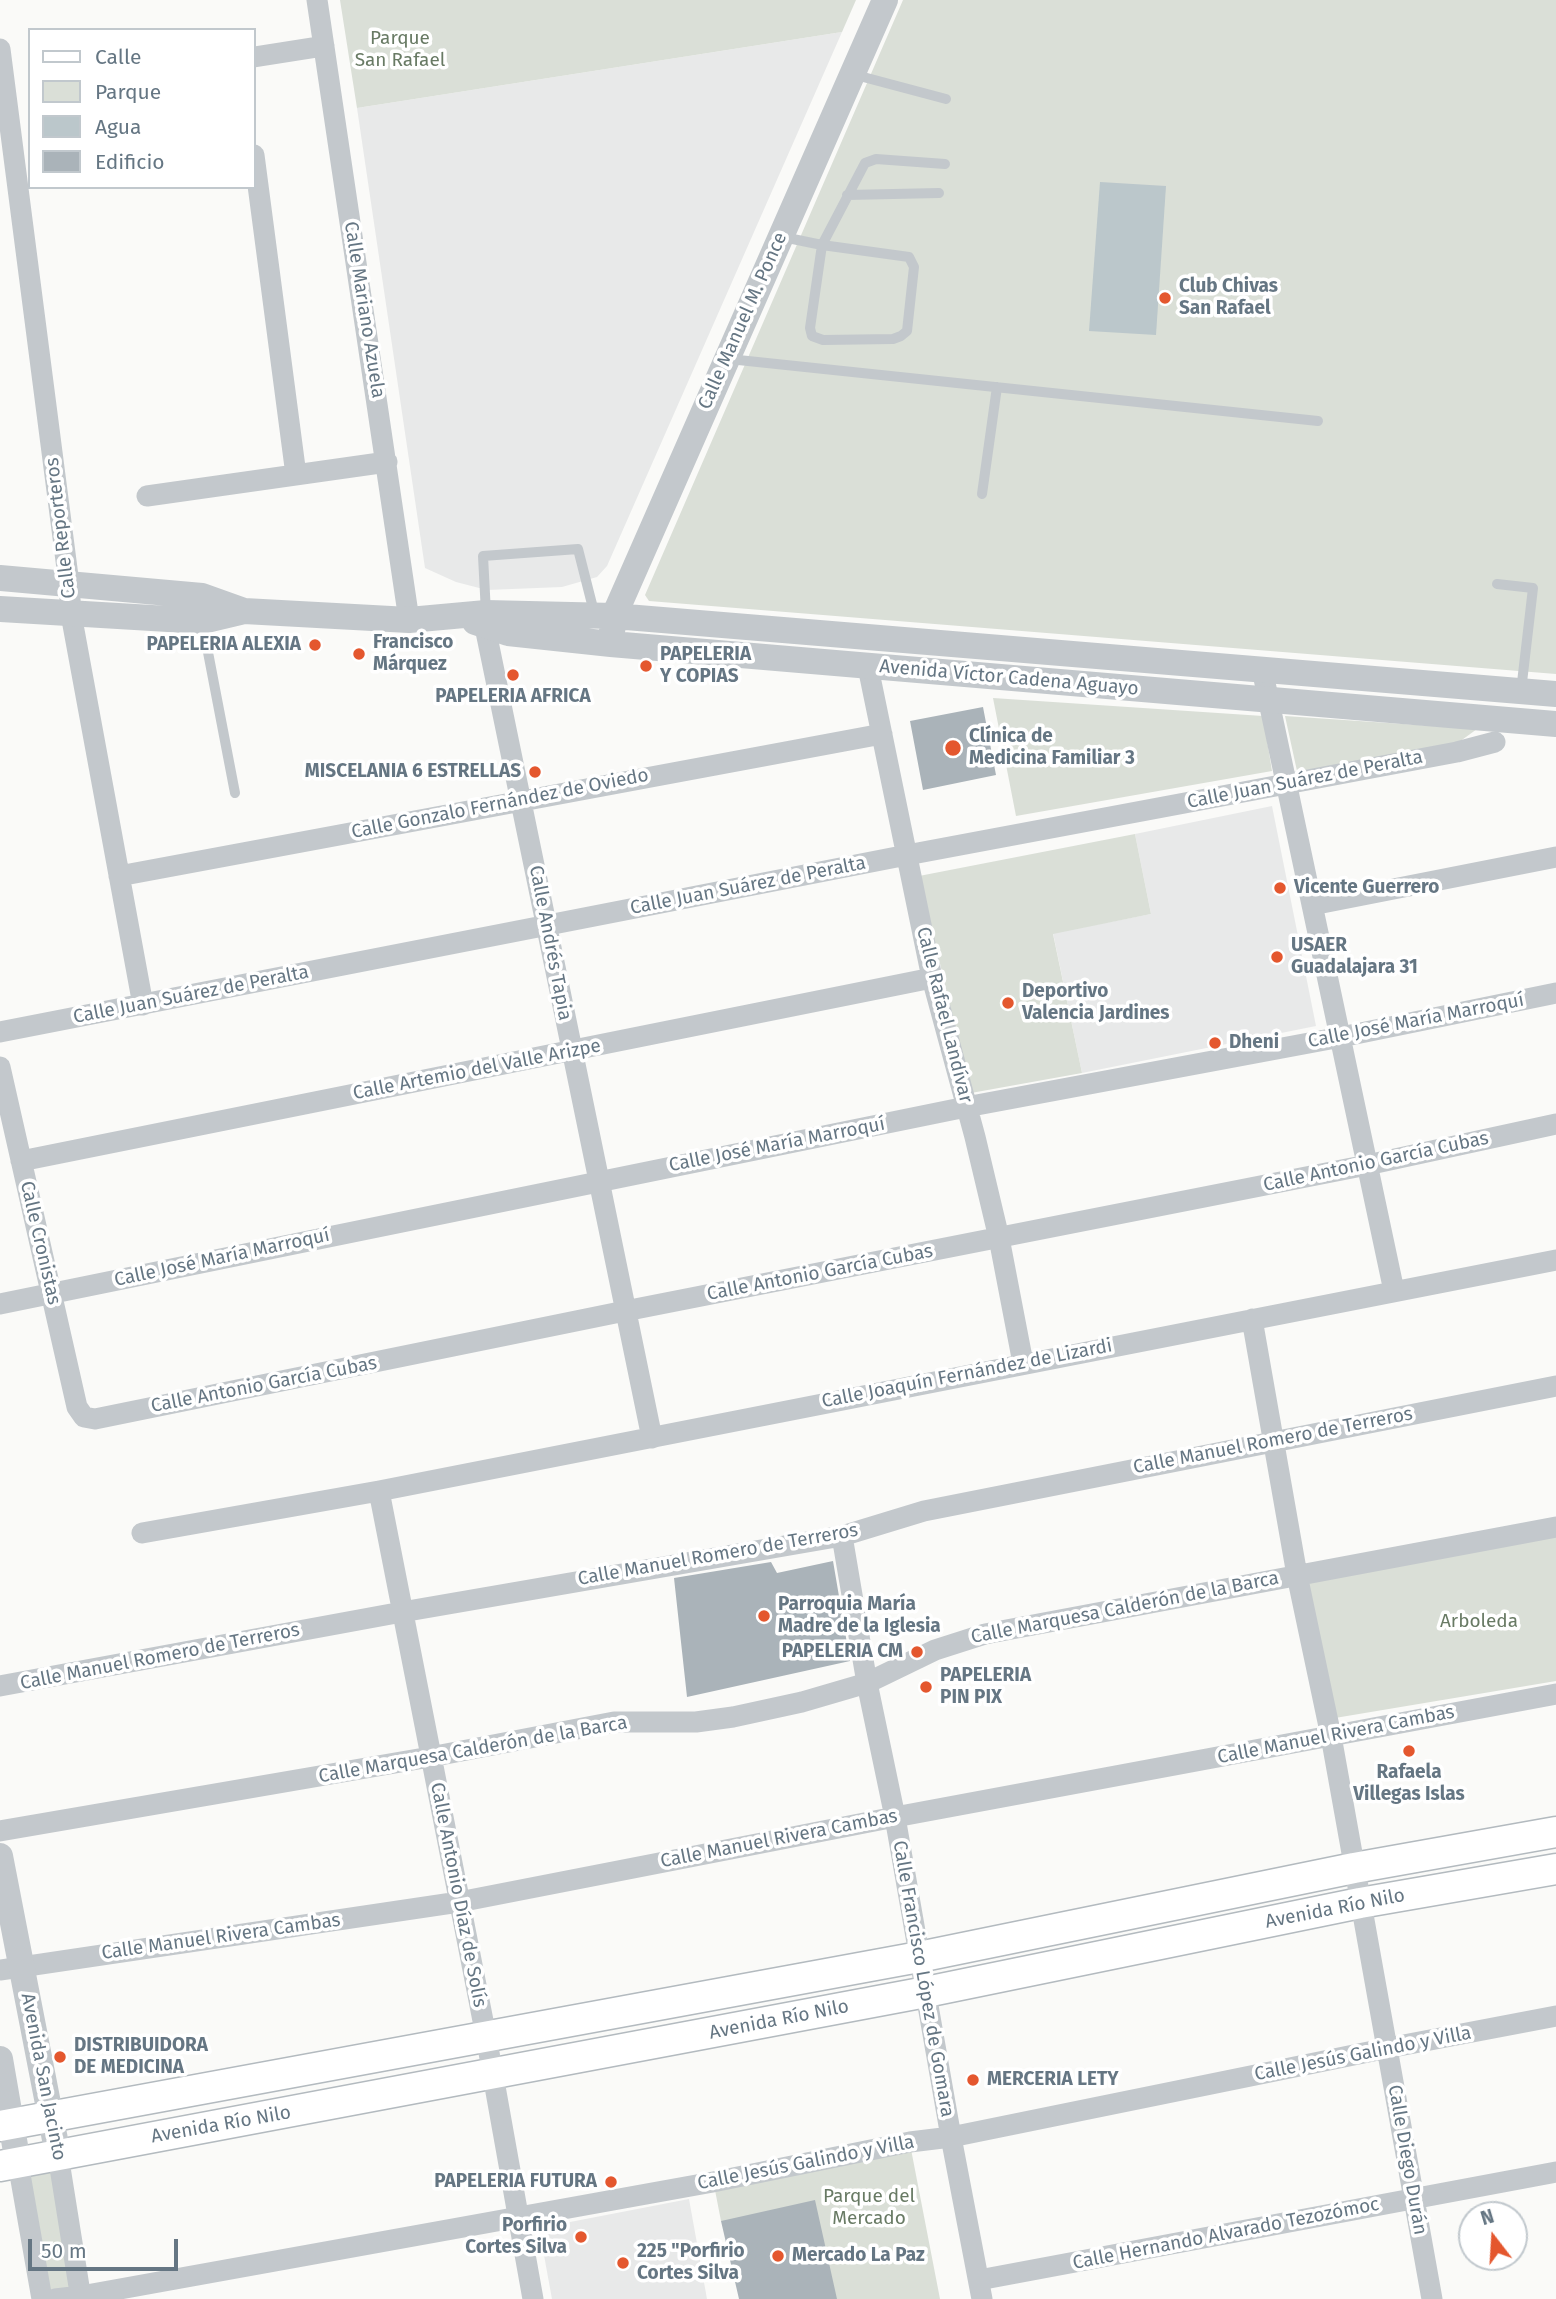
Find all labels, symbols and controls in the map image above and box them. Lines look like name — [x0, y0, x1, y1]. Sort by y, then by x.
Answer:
legend — [28, 28, 256, 189]
park label: Parque San Rafael — [355, 28, 445, 72]
text: Calle — [95, 44, 141, 70]
text: Parque — [95, 79, 161, 105]
text: Agua — [95, 114, 141, 140]
text: Edificio — [95, 149, 165, 175]
street label: Calle Mariano Azuela — [339, 220, 389, 400]
street label: Calle Manuel M. Ponce — [694, 229, 792, 413]
place label: Club Chivas San Rafael — [1179, 276, 1278, 320]
marker: Club Chivas San Rafael — [1157, 290, 1173, 306]
street label: Calle Reporteros — [41, 456, 81, 600]
place label: Francisco Márquez — [373, 632, 453, 676]
place label: PAPELERIA ALEXIA — [147, 634, 301, 656]
marker: PAPELERIA ALEXIA — [307, 637, 323, 653]
place label: PAPELERIA Y COPIAS — [660, 644, 751, 688]
marker: Francisco Márquez — [351, 646, 367, 662]
street label: Avenida Víctor Cadena Aguayo — [878, 655, 1140, 701]
marker: PAPELERIA Y COPIAS — [638, 658, 654, 674]
marker: PAPELERIA AFRICA — [505, 667, 521, 683]
place label: PAPELERIA AFRICA — [435, 686, 591, 708]
place label: Clínica de Medicina Familiar 3 — [969, 726, 1135, 770]
marker: Clínica de Medicina Familiar 3 — [943, 738, 963, 758]
street label: Calle Juan Suárez de Peralta — [1185, 746, 1425, 814]
place label: MISCELANIA 6 ESTRELLAS — [305, 761, 521, 783]
street label: Calle Gonzalo Fernández de Oviedo — [349, 764, 651, 844]
marker: MISCELANIA 6 ESTRELLAS — [527, 764, 543, 780]
street label: Calle Juan Suárez de Peralta — [628, 852, 868, 920]
street label: Calle Andrés Tapia — [524, 863, 576, 1023]
place label: Vicente Guerrero — [1294, 877, 1439, 899]
marker: Vicente Guerrero — [1272, 880, 1288, 896]
street label: Calle Rafael Landívar — [911, 925, 977, 1105]
place label: USAER Guadalajara 31 — [1291, 935, 1418, 979]
marker: USAER Guadalajara 31 — [1269, 949, 1285, 965]
street label: Calle Juan Suárez de Peralta — [71, 961, 311, 1029]
place label: Deportivo Valencia Jardines — [1022, 981, 1170, 1025]
street label: Calle José María Marroquí — [1306, 989, 1526, 1053]
marker: Deportivo Valencia Jardines — [1000, 995, 1016, 1011]
place label: Dheni — [1229, 1032, 1279, 1054]
street label: Calle Artemio del Valle Arizpe — [351, 1035, 603, 1105]
marker: Dheni — [1207, 1035, 1223, 1051]
street label: Calle José María Marroquí — [667, 1113, 887, 1177]
street label: Calle Antonio García Cubas — [1261, 1127, 1491, 1197]
street label: Calle Cronistas — [15, 1179, 65, 1307]
street label: Calle José María Marroquí — [112, 1224, 332, 1292]
street label: Calle Antonio García Cubas — [705, 1240, 935, 1306]
street label: Calle Joaquín Fernández de Lizardi — [820, 1335, 1114, 1413]
street label: Calle Antonio García Cubas — [149, 1352, 379, 1418]
street label: Calle Manuel Romero de Terreros — [1131, 1403, 1415, 1479]
street label: Calle Manuel Romero de Terreros — [576, 1519, 860, 1591]
street label: Calle Marquesa Calderón de la Barca — [969, 1567, 1281, 1649]
place label: Parroquia María Madre de la Iglesia — [778, 1594, 941, 1638]
marker: Parroquia María Madre de la Iglesia — [756, 1608, 772, 1624]
park label: Arboleda — [1440, 1611, 1518, 1633]
street label: Calle Manuel Romero de Terreros — [18, 1619, 302, 1695]
place label: PAPELERIA CM — [782, 1641, 903, 1663]
marker: PAPELERIA CM — [909, 1644, 925, 1660]
place label: PAPELERIA PIN PIX — [940, 1665, 1031, 1709]
marker: PAPELERIA PIN PIX — [918, 1679, 934, 1695]
street label: Calle Manuel Rivera Cambas — [1216, 1701, 1456, 1769]
street label: Calle Marquesa Calderón de la Barca — [317, 1712, 629, 1788]
marker: Rafaela Villegas Islas — [1401, 1743, 1417, 1759]
place label: Rafaela Villegas Islas — [1353, 1762, 1465, 1806]
street label: Calle Antonio Díaz de Solís — [425, 1781, 491, 2009]
street label: Calle Manuel Rivera Cambas — [659, 1805, 899, 1873]
street label: Calle Francisco López de Gomara — [887, 1839, 959, 2119]
street label: Avenida Río Nilo — [1263, 1884, 1407, 1934]
street label: Calle Manuel Rivera Cambas — [100, 1909, 342, 1965]
street label: Avenida San Jacinto — [16, 1991, 70, 2163]
street label: Avenida Río Nilo — [707, 1995, 851, 2045]
street label: Calle Jesús Galindo y Villa — [1253, 2022, 1473, 2086]
place label: DISTRIBUIDORA DE MEDICINA — [74, 2035, 208, 2079]
marker: DISTRIBUIDORA DE MEDICINA — [52, 2049, 68, 2065]
place label: MERCERIA LETY — [987, 2069, 1119, 2091]
marker: MERCERIA LETY — [965, 2072, 981, 2088]
street label: Calle Diego Durán — [1383, 2083, 1431, 2237]
street label: Avenida Río Nilo — [149, 2101, 293, 2149]
street label: Calle Jesús Galindo y Villa — [696, 2131, 916, 2195]
place label: PAPELERIA FUTURA — [434, 2171, 597, 2193]
marker: PAPELERIA FUTURA — [603, 2174, 619, 2190]
park label: Parque del Mercado — [823, 2186, 915, 2230]
street label: Calle Hernando Alvarado Tezozómoc — [1071, 2193, 1381, 2275]
north arrow — [1458, 2201, 1528, 2271]
text: N — [1478, 2205, 1497, 2230]
place label: Porfirio Cortes Silva — [465, 2215, 567, 2259]
scale bar — [32, 2226, 182, 2270]
marker: Porfirio Cortes Silva — [573, 2229, 589, 2245]
text: 50 m — [41, 2238, 87, 2264]
place label: 225 "Porfirio Cortes Silva — [637, 2241, 745, 2285]
place label: Mercado La Paz — [792, 2245, 925, 2267]
marker: Mercado La Paz — [770, 2248, 786, 2264]
marker: 225 "Porfirio Cortes Silva — [615, 2255, 631, 2271]

